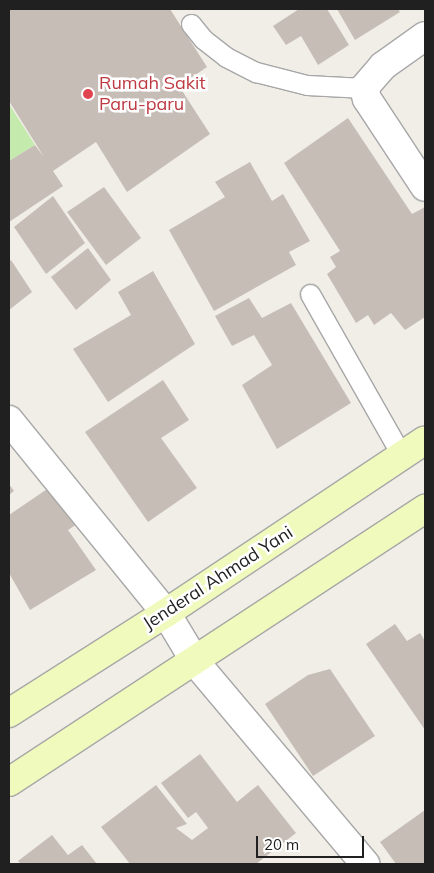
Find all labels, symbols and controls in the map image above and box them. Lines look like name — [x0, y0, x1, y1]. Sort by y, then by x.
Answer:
place label: Rumah Sakit Paru-paru — [99, 73, 206, 116]
marker: Rumah Sakit Paru-paru — [81, 87, 95, 101]
street label: Jenderal Ahmad Yani — [139, 522, 297, 634]
scale bar — [259, 826, 366, 858]
text: 20 m — [264, 835, 299, 854]

